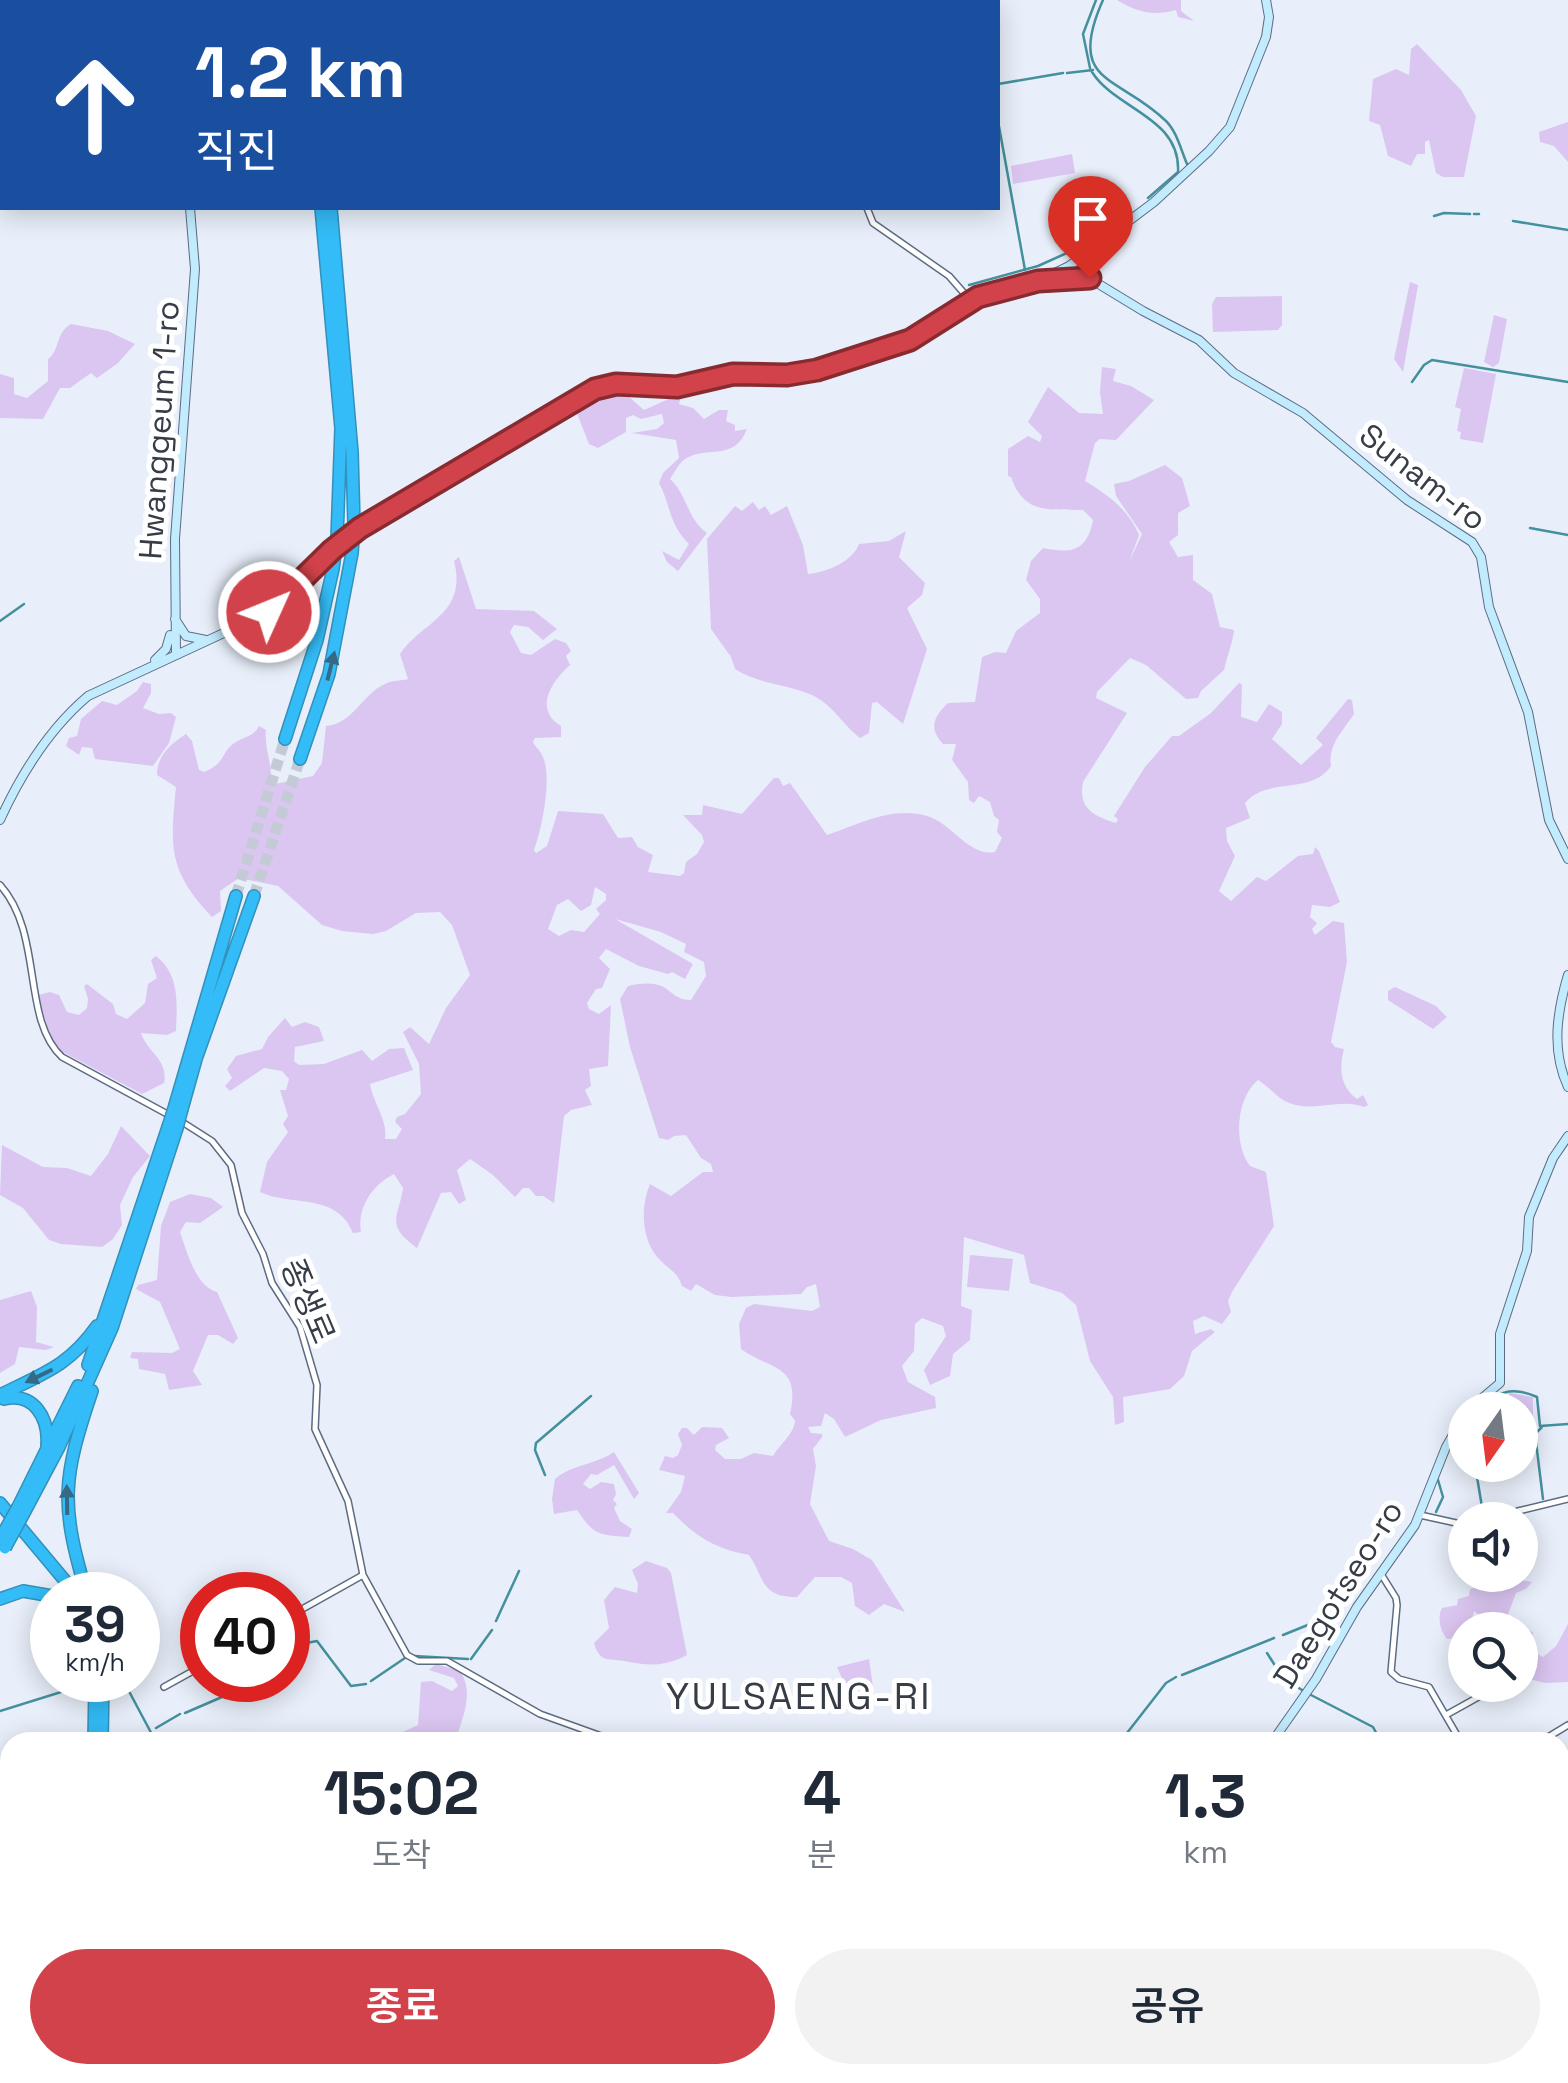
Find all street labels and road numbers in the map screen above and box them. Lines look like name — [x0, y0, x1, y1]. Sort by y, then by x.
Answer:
street label: Hwanggeum 1-ro — [130, 299, 188, 561]
street label: Sunam-ro — [1351, 415, 1495, 539]
street label: 종생로 — [272, 1253, 344, 1349]
street label: Daegotseo-ro — [1264, 1493, 1412, 1695]

